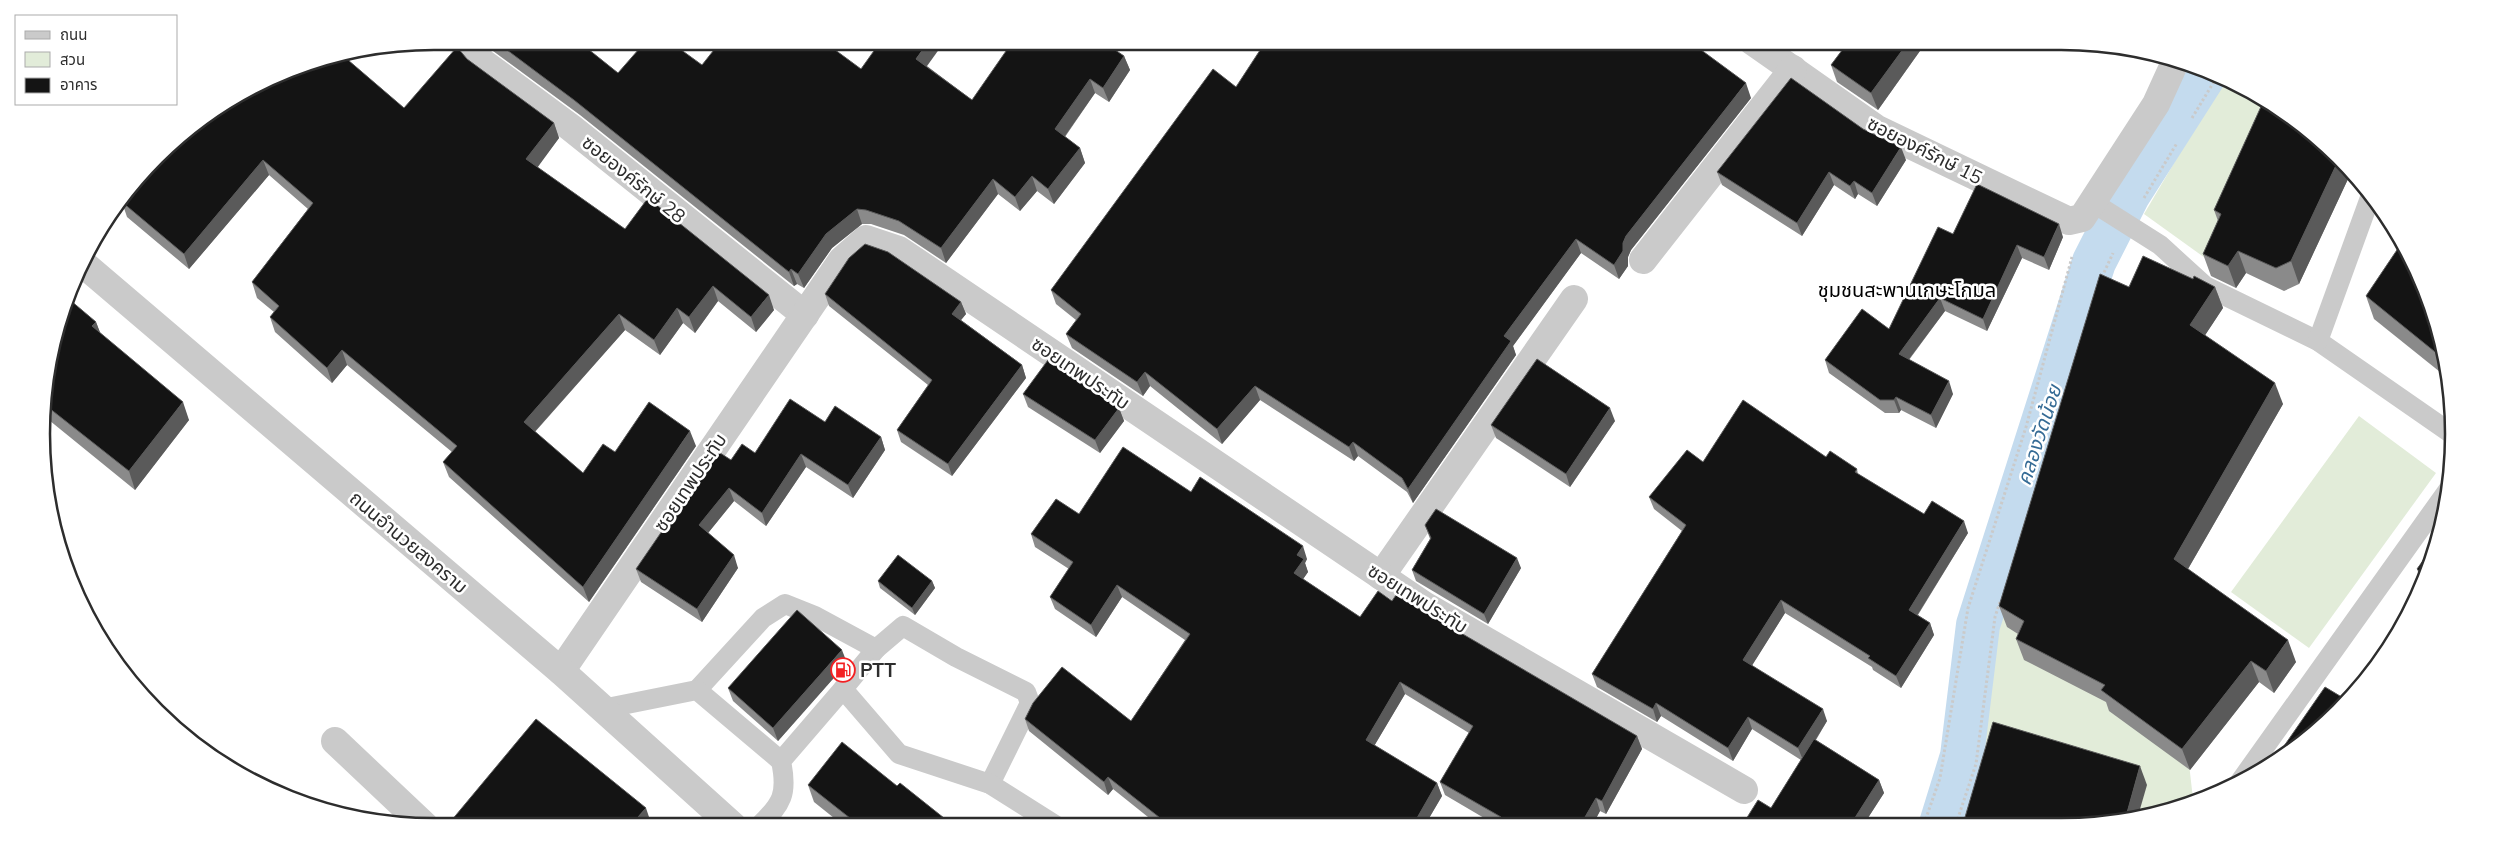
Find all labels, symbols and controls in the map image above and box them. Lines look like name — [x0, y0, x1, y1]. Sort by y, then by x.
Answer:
legend — [15, 15, 178, 105]
text: ถนน — [60, 25, 87, 44]
text: สวน — [60, 50, 85, 69]
text: อาคาร — [60, 75, 97, 94]
street label: ซอยองค์รักษ์ 15 — [1863, 111, 1987, 189]
street label: ซอยองค์รักษ์ 28 — [577, 130, 691, 228]
district label: ชุมชนสะพานเกษะโกมล — [1818, 277, 1996, 302]
street label: ซอยเทพประทับ — [1027, 331, 1135, 415]
water label: คลองวัดน้อย — [2011, 380, 2067, 488]
street label: ซอยเทพประทับ — [648, 428, 732, 536]
street label: ถนนอำนวยสงคราม — [345, 486, 473, 598]
street label: ซอยเทพประทับ — [1364, 558, 1472, 638]
fuel station icon: PTT — [830, 657, 856, 683]
place label: PTT — [860, 658, 896, 682]

